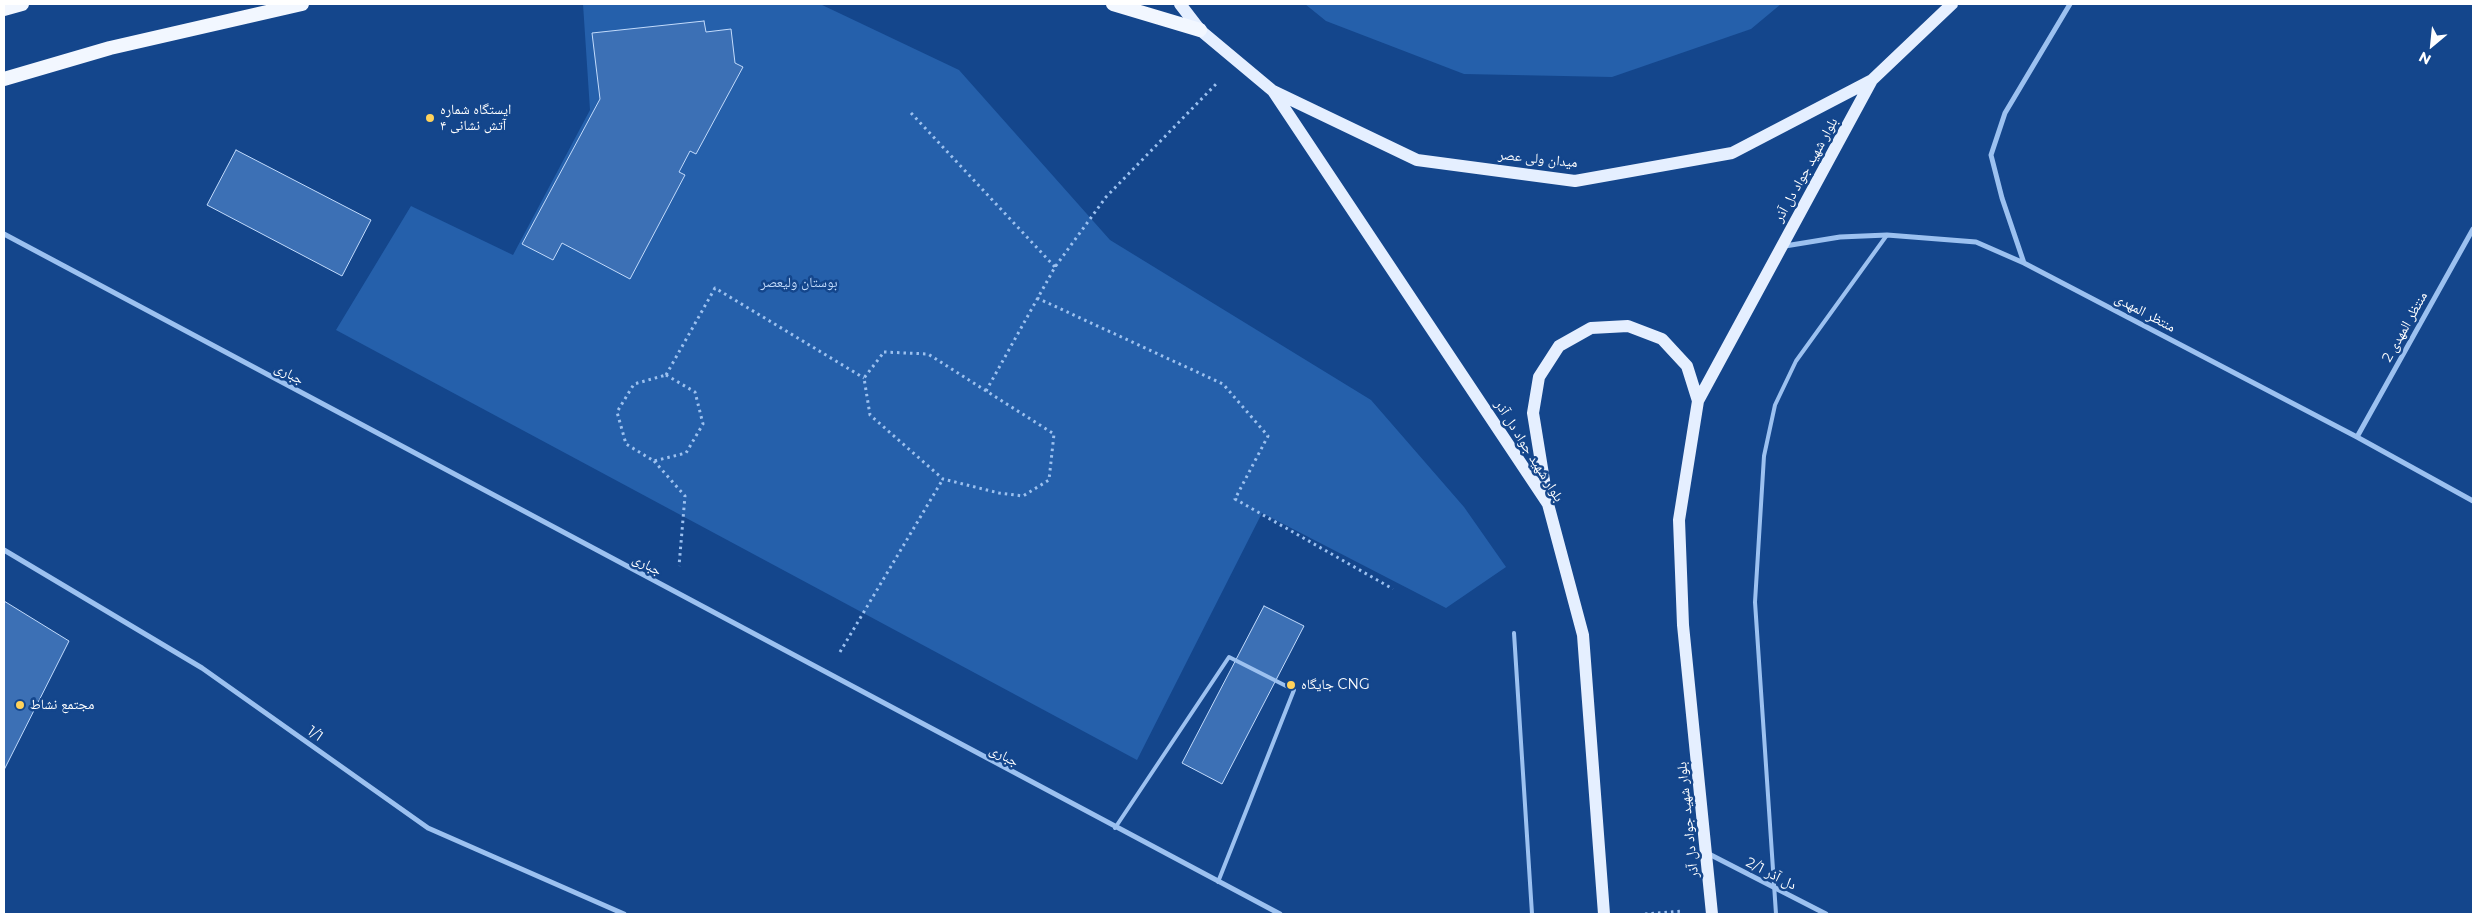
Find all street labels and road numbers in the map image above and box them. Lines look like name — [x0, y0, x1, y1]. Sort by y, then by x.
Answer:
street label: بلوار شهید جواد دل آذر — [1770, 115, 1842, 225]
street label: میدان ولی عصر — [1497, 146, 1579, 172]
street label: منتظر المهدی 2 — [2379, 289, 2431, 365]
street label: منتظر المهدی — [2112, 290, 2178, 336]
street label: جباری — [272, 359, 306, 389]
street label: بلوار شهید جواد دل آذر — [1491, 397, 1567, 505]
street label: جباری — [630, 550, 664, 580]
street label: 1/1 — [304, 723, 326, 745]
street label: جباری — [987, 741, 1021, 771]
street label: بلوار شهید جواد دل آذر — [1674, 761, 1702, 879]
street label: دل آذر 2/1 — [1743, 854, 1799, 894]

